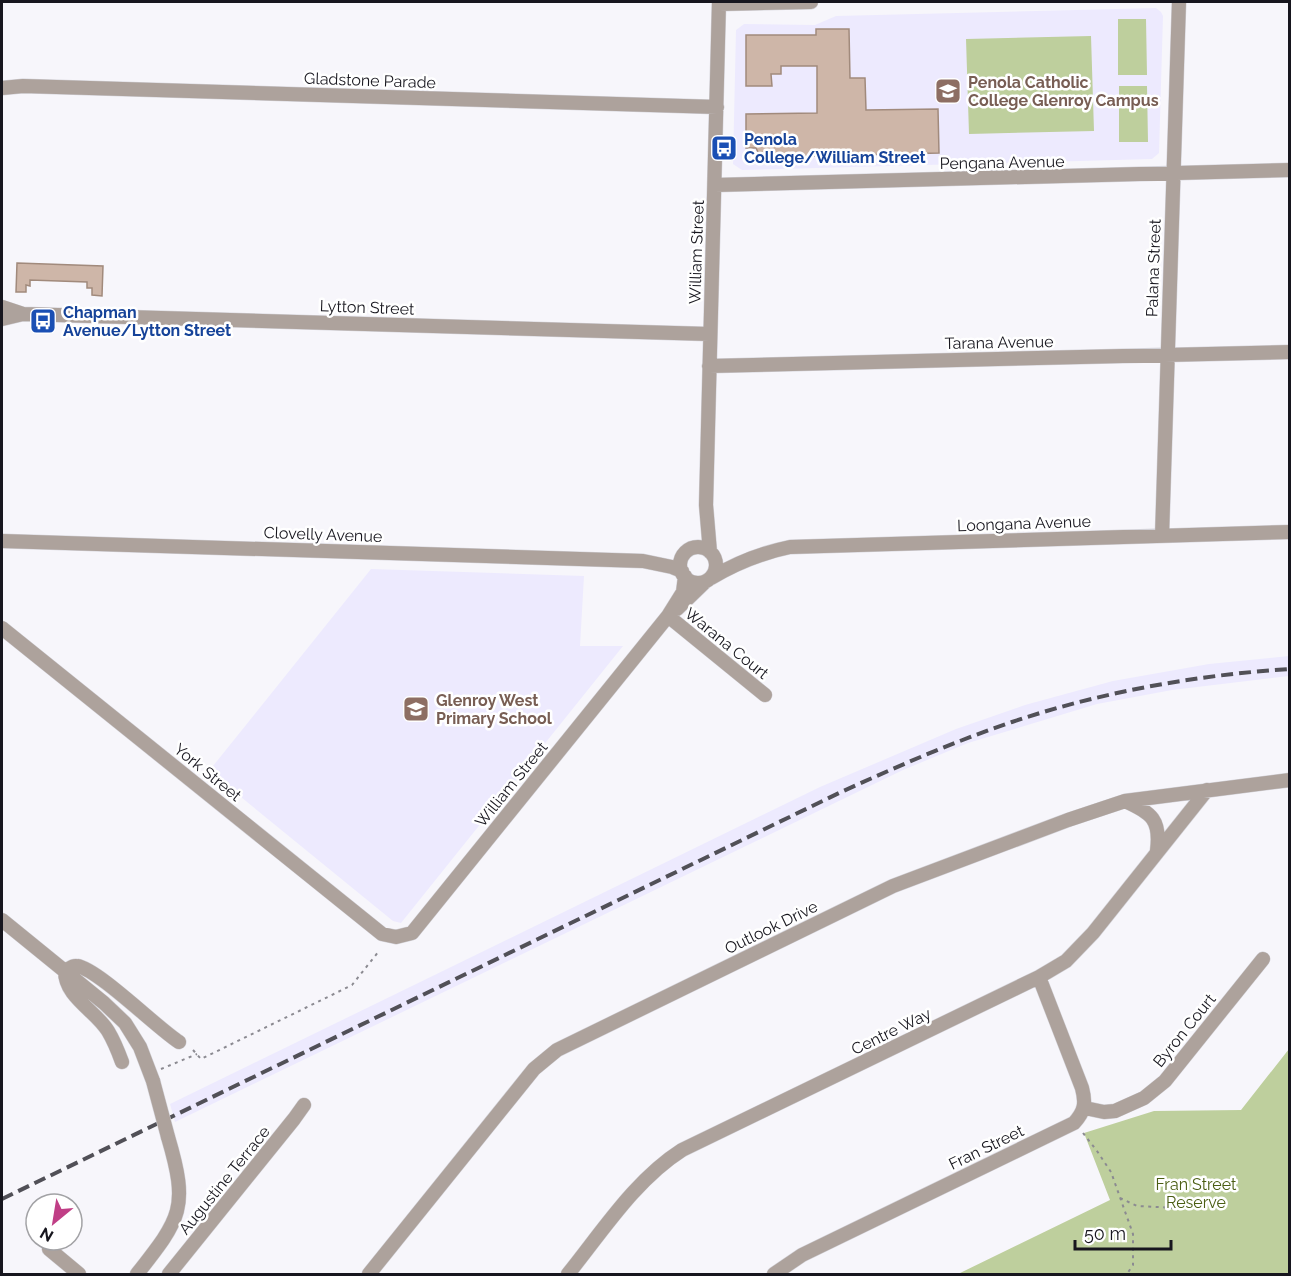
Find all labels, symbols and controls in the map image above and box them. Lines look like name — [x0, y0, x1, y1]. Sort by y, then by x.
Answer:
street label: Gladstone Parade — [304, 69, 436, 92]
place label: Penola Catholic College Glenroy Campus — [968, 73, 1159, 110]
school or university icon: Penola Catholic College Glenroy Campus — [933, 76, 963, 106]
place label: Penola College/William Street — [744, 130, 926, 167]
bus stop icon: Penola College/William Street — [709, 133, 739, 163]
street label: Pengana Avenue — [939, 152, 1065, 173]
street label: William Street — [685, 199, 708, 304]
street label: Palana Street — [1142, 218, 1165, 317]
street label: Lytton Street — [319, 296, 415, 319]
place label: Chapman Avenue/Lytton Street — [63, 303, 231, 340]
bus stop icon: Chapman Avenue/Lytton Street — [28, 306, 58, 336]
street label: Tarana Avenue — [944, 332, 1054, 353]
street label: Loongana Avenue — [957, 512, 1091, 535]
street label: Clovelly Avenue — [263, 523, 383, 546]
street label: Warana Court — [681, 604, 773, 683]
place label: Glenroy West Primary School — [436, 691, 553, 728]
school or university icon: Glenroy West Primary School — [401, 694, 431, 724]
street label: William Street — [471, 737, 552, 831]
street label: York Street — [170, 740, 246, 806]
street label: Outlook Drive — [722, 897, 821, 958]
street label: Byron Court — [1149, 989, 1220, 1071]
street label: Centre Way — [848, 1004, 934, 1059]
street label: Fran Street — [946, 1121, 1027, 1174]
street label: Augustine Terrace — [175, 1122, 274, 1238]
park label: Fran Street Reserve — [1156, 1175, 1237, 1212]
north arrow — [24, 1192, 84, 1252]
scale bar — [1075, 1213, 1171, 1251]
text: N — [37, 1223, 57, 1246]
text: 50 m — [1084, 1223, 1126, 1244]

